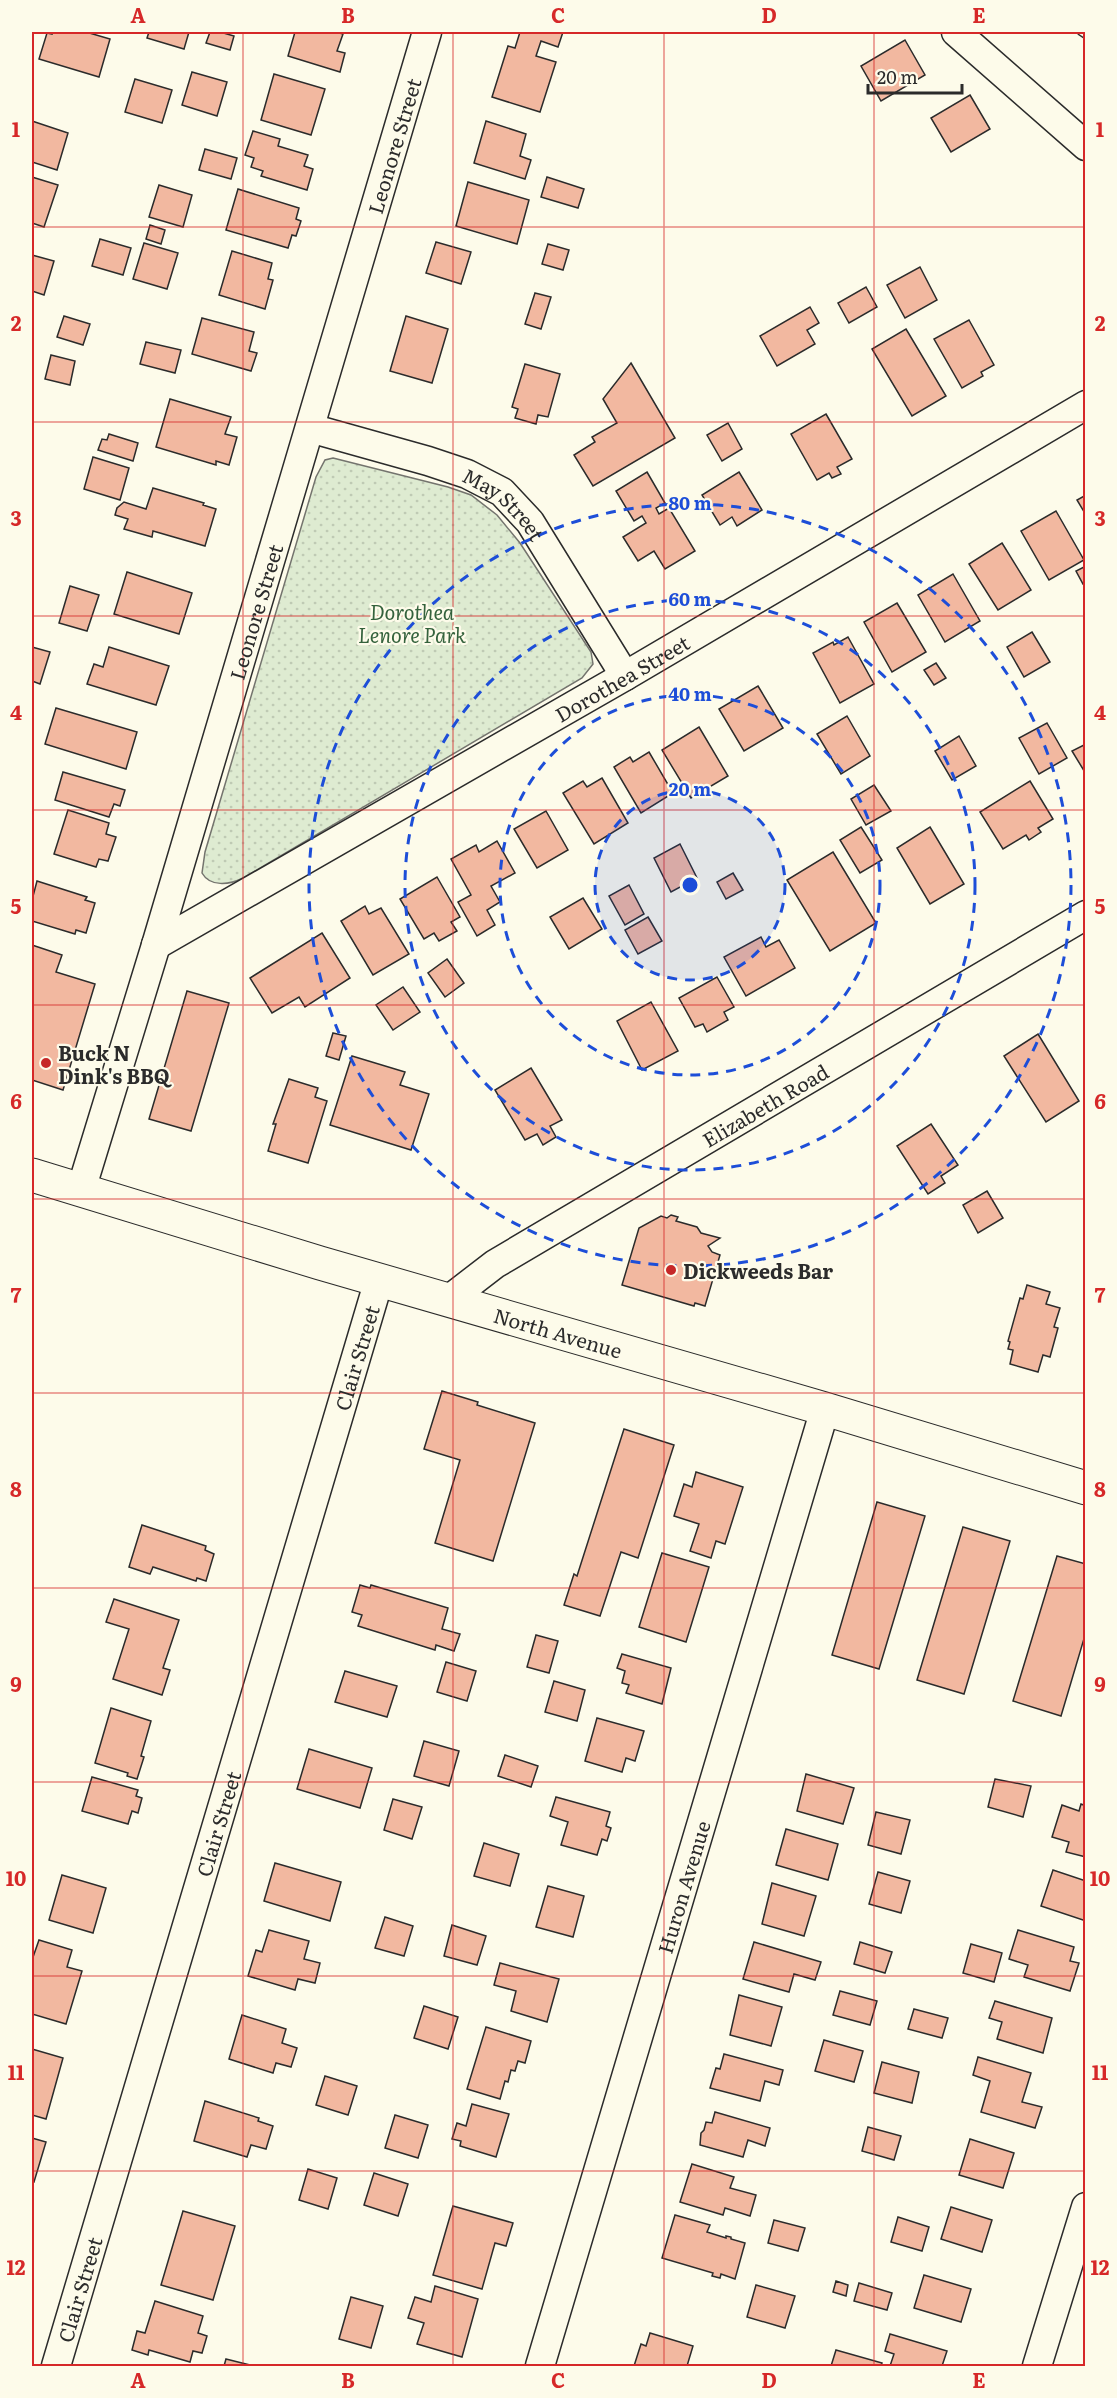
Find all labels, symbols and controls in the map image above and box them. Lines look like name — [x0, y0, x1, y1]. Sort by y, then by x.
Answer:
text: A — [130, 0, 146, 29]
text: B — [341, 0, 355, 29]
text: C — [551, 0, 565, 29]
text: D — [761, 0, 777, 29]
text: E — [972, 0, 986, 29]
scale bar — [868, 57, 962, 95]
text: 20 m — [877, 63, 918, 90]
street label: Leonore Street — [359, 74, 428, 217]
text: 1 — [12, 113, 20, 143]
text: 1 — [1096, 113, 1104, 143]
text: 2 — [11, 307, 22, 337]
text: 2 — [1095, 307, 1106, 337]
street label: May Street — [458, 459, 553, 546]
text: 80 m — [668, 489, 712, 516]
text: 3 — [10, 502, 22, 532]
text: 3 — [1094, 502, 1106, 532]
street label: Leonore Street — [221, 540, 289, 683]
text: 60 m — [668, 585, 712, 612]
park label: Dorothea Lenore Park — [358, 596, 466, 649]
street label: Dorothea Street — [549, 627, 695, 728]
text: 40 m — [668, 680, 712, 707]
text: 4 — [10, 696, 22, 726]
text: 4 — [1094, 696, 1106, 726]
text: 20 m — [669, 775, 711, 802]
centre of rings — [680, 875, 700, 895]
text: 5 — [11, 890, 22, 920]
text: 5 — [1095, 890, 1106, 920]
place label: Buck N Dink's BBQ — [58, 1037, 173, 1090]
marker: Buck N Dink's BBQ — [39, 1056, 53, 1070]
street label: Elizabeth Road — [696, 1056, 834, 1154]
text: 6 — [10, 1085, 22, 1115]
text: 6 — [1094, 1085, 1106, 1115]
place label: Dickweeds Bar — [683, 1255, 833, 1285]
marker: Dickweeds Bar — [664, 1263, 678, 1277]
text: 7 — [11, 1279, 22, 1309]
text: 7 — [1095, 1279, 1106, 1309]
street label: North Avenue — [490, 1299, 626, 1365]
street label: Clair Street — [326, 1301, 386, 1414]
text: 8 — [10, 1473, 22, 1503]
text: 8 — [1094, 1473, 1106, 1503]
text: 9 — [10, 1668, 22, 1698]
text: 9 — [1094, 1668, 1106, 1698]
street label: Clair Street — [187, 1767, 247, 1880]
street label: Huron Avenue — [649, 1817, 717, 1957]
text: 10 — [6, 1862, 26, 1892]
text: 10 — [1090, 1862, 1110, 1892]
text: 11 — [8, 2056, 24, 2086]
text: 11 — [1092, 2056, 1108, 2086]
street label: Clair Street — [49, 2233, 109, 2346]
text: 12 — [6, 2251, 26, 2281]
text: 12 — [1090, 2251, 1110, 2281]
text: A — [130, 2364, 146, 2394]
text: B — [341, 2364, 355, 2394]
text: C — [551, 2364, 565, 2394]
text: D — [761, 2364, 777, 2394]
text: E — [972, 2364, 986, 2394]

